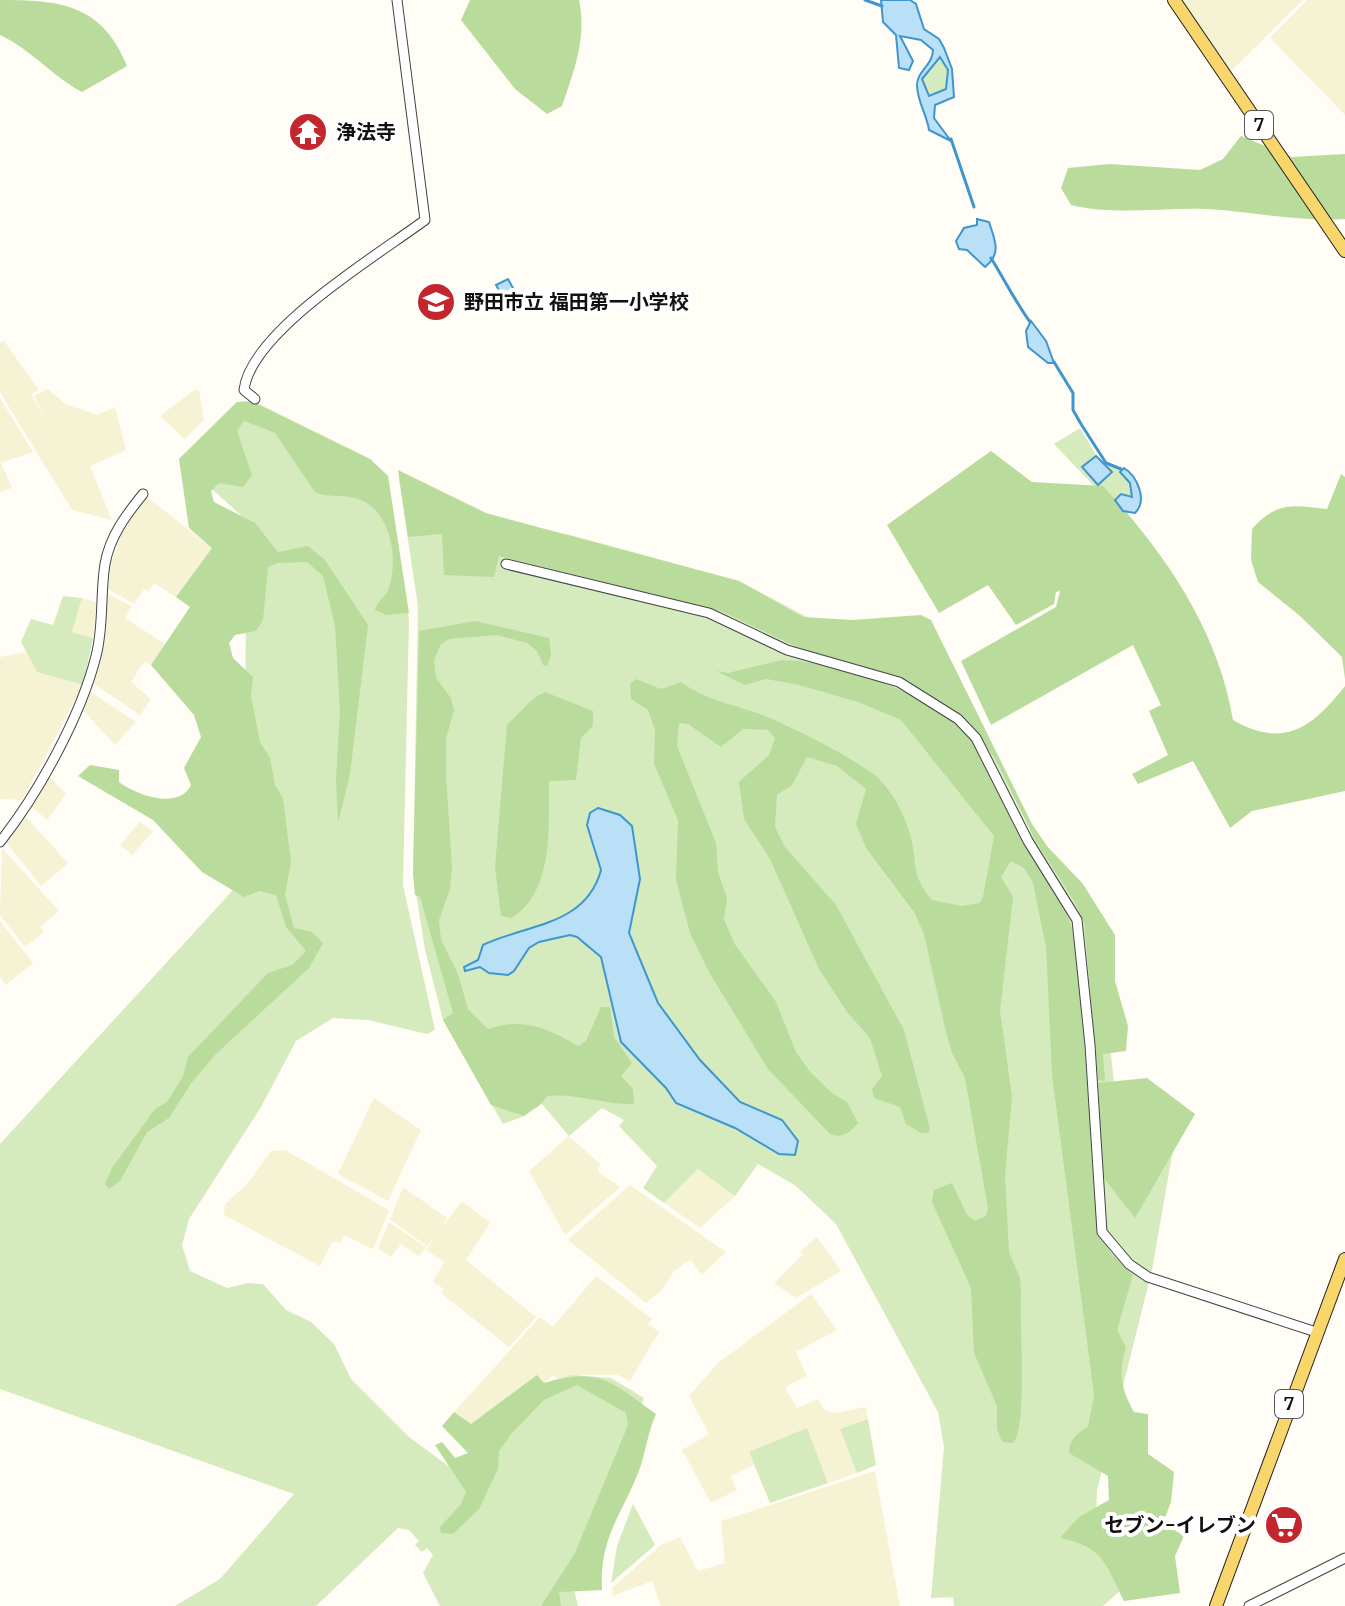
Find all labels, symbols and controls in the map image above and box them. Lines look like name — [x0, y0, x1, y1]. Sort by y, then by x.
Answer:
temple icon: 浄法寺 — [287, 111, 329, 153]
road number: 7 — [1245, 111, 1273, 139]
place label: 浄法寺 — [336, 119, 396, 144]
school or university icon: 野田市立 福田第一小学校 — [415, 281, 457, 323]
place label: 野田市立 福田第一小学校 — [464, 289, 689, 314]
road number: 7 — [1275, 1390, 1303, 1418]
supermarket icon: セブン-イレブン — [1263, 1504, 1305, 1546]
place label: セブン-イレブン — [1104, 1512, 1256, 1537]

